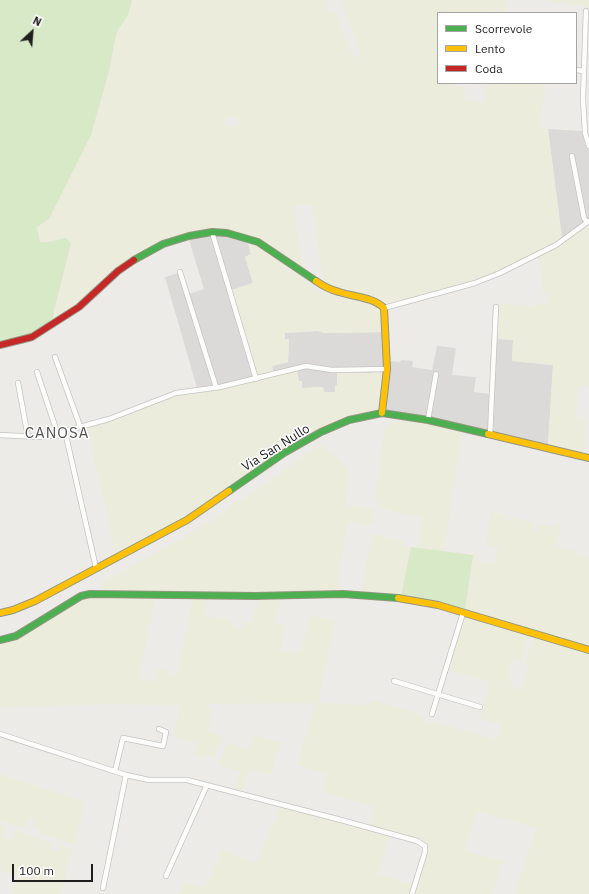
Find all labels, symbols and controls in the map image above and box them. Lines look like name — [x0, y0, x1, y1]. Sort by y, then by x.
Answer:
north arrow — [12, 12, 52, 52]
legend — [437, 12, 577, 84]
text: N — [31, 13, 44, 29]
text: Scorrevole — [475, 21, 532, 36]
text: Lento — [475, 41, 505, 56]
text: Coda — [475, 61, 503, 76]
street label: Via San Nullo — [239, 421, 313, 475]
district label: CANOSA — [25, 425, 89, 443]
scale bar — [14, 856, 95, 882]
text: 100 m — [19, 863, 54, 878]

